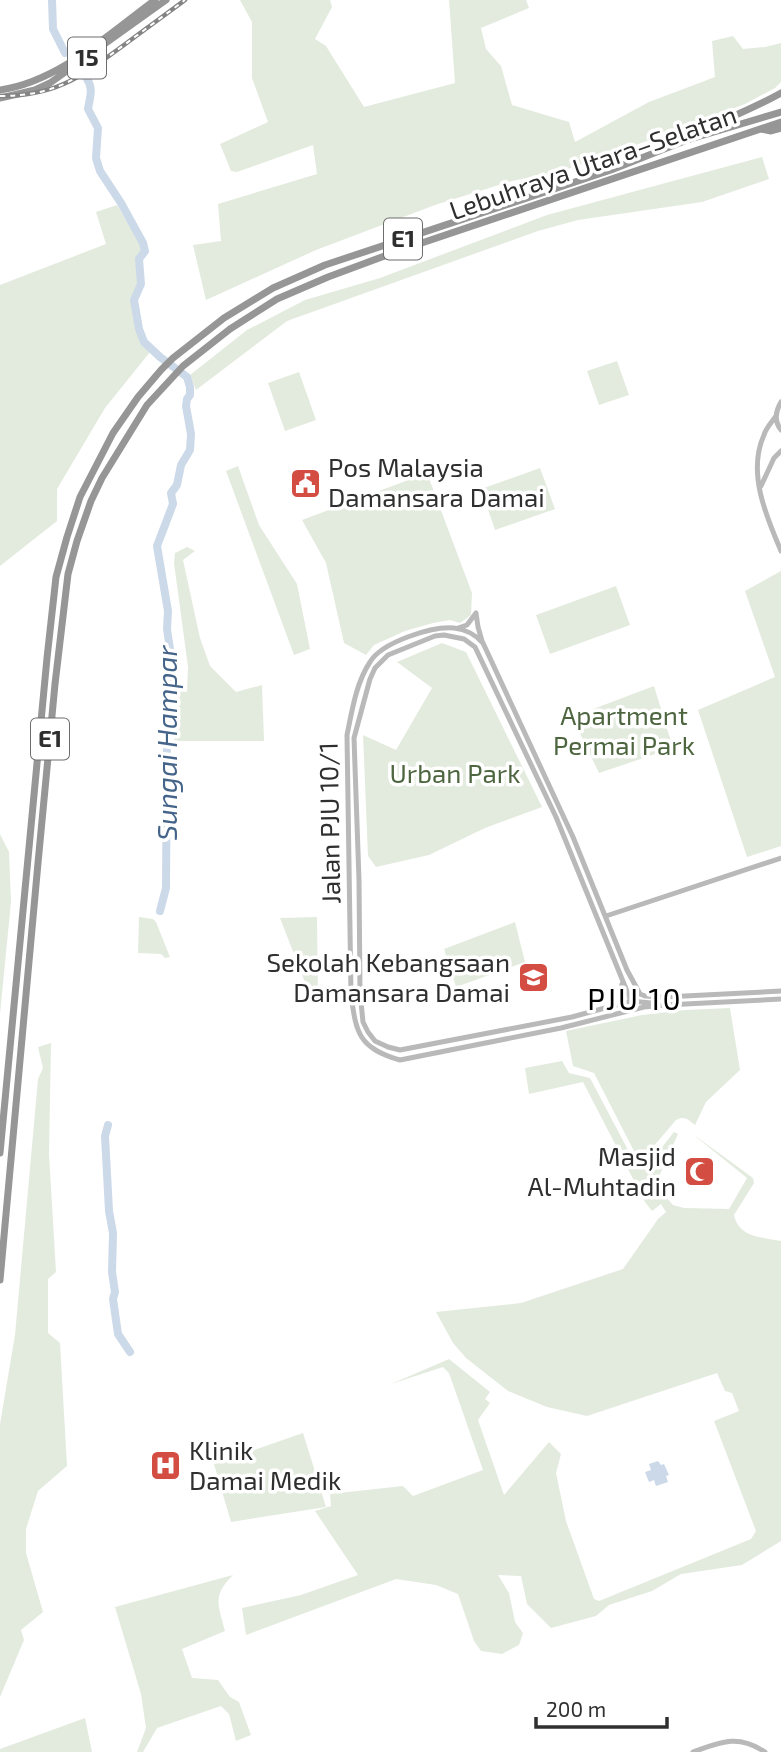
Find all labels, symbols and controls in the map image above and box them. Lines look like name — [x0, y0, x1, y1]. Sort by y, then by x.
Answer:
road number: 15 — [68, 38, 106, 78]
street label: Lebuhraya Utara–Selatan — [445, 98, 740, 225]
road number: E1 — [384, 219, 422, 260]
place label: Pos Malaysia Damansara Damai — [328, 451, 545, 512]
public building icon: Pos Malaysia Damansara Damai — [288, 466, 322, 500]
water label: Sungai Hampar — [149, 644, 183, 841]
park label: Apartment Permai Park — [553, 699, 695, 760]
road number: E1 — [31, 718, 69, 760]
street label: Jalan PJU 10/1 — [312, 742, 345, 904]
park label: Urban Park — [390, 757, 520, 788]
place label: Sekolah Kebangsaan Damansara Damai — [266, 946, 510, 1007]
school or university icon: Sekolah Kebangsaan Damansara Damai — [516, 961, 550, 995]
district label: PJU 10 — [587, 980, 683, 1016]
place label: Masjid Al-Muhtadin — [528, 1140, 676, 1201]
mosque icon: Masjid Al-Muhtadin — [682, 1155, 716, 1189]
place label: Klinik Damai Medik — [189, 1434, 341, 1495]
hospital icon: Klinik Damai Medik — [149, 1449, 183, 1483]
scale bar — [536, 1686, 667, 1730]
text: 200 m — [546, 1696, 606, 1721]

